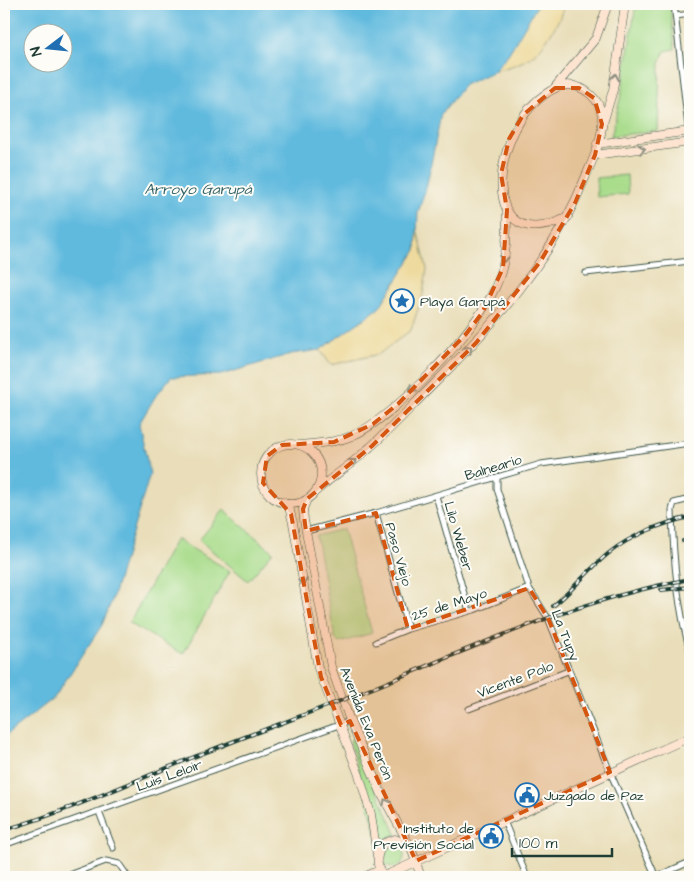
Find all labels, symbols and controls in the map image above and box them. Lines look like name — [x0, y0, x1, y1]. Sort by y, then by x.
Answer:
north arrow — [22, 22, 72, 72]
text: N — [26, 44, 47, 58]
one-way arrow — [610, 73, 620, 82]
one-way arrow — [639, 144, 647, 155]
water label: Arroyo Garupá — [144, 179, 253, 201]
one-way arrow — [500, 254, 510, 263]
place icon: Playa Garupá — [389, 288, 415, 314]
place label: Playa Garupá — [420, 292, 505, 312]
one-way arrow — [464, 346, 473, 355]
one-way arrow — [409, 384, 418, 393]
street label: Balneario — [462, 450, 524, 486]
one-way arrow — [347, 459, 357, 468]
street label: Lilo Weber — [439, 499, 478, 574]
street label: Paso Viejo — [379, 520, 417, 589]
one-way arrow — [297, 578, 307, 587]
street label: 25 de Mayo — [409, 583, 490, 627]
street label: La Tupy — [546, 607, 585, 664]
street label: Vicente Polo — [474, 656, 556, 704]
street label: Avenida Eva Perón — [334, 664, 398, 783]
street label: Luis Leloir — [134, 755, 205, 797]
public building icon: Juzgado de Paz — [514, 782, 540, 808]
place label: Juzgado de Paz — [544, 786, 644, 806]
one-way arrow — [382, 798, 392, 807]
place label: Instituto de Previsión Social — [374, 819, 474, 855]
public building icon: Instituto de Previsión Social — [478, 823, 504, 849]
scale bar — [512, 826, 612, 858]
text: 100 m — [519, 833, 558, 854]

